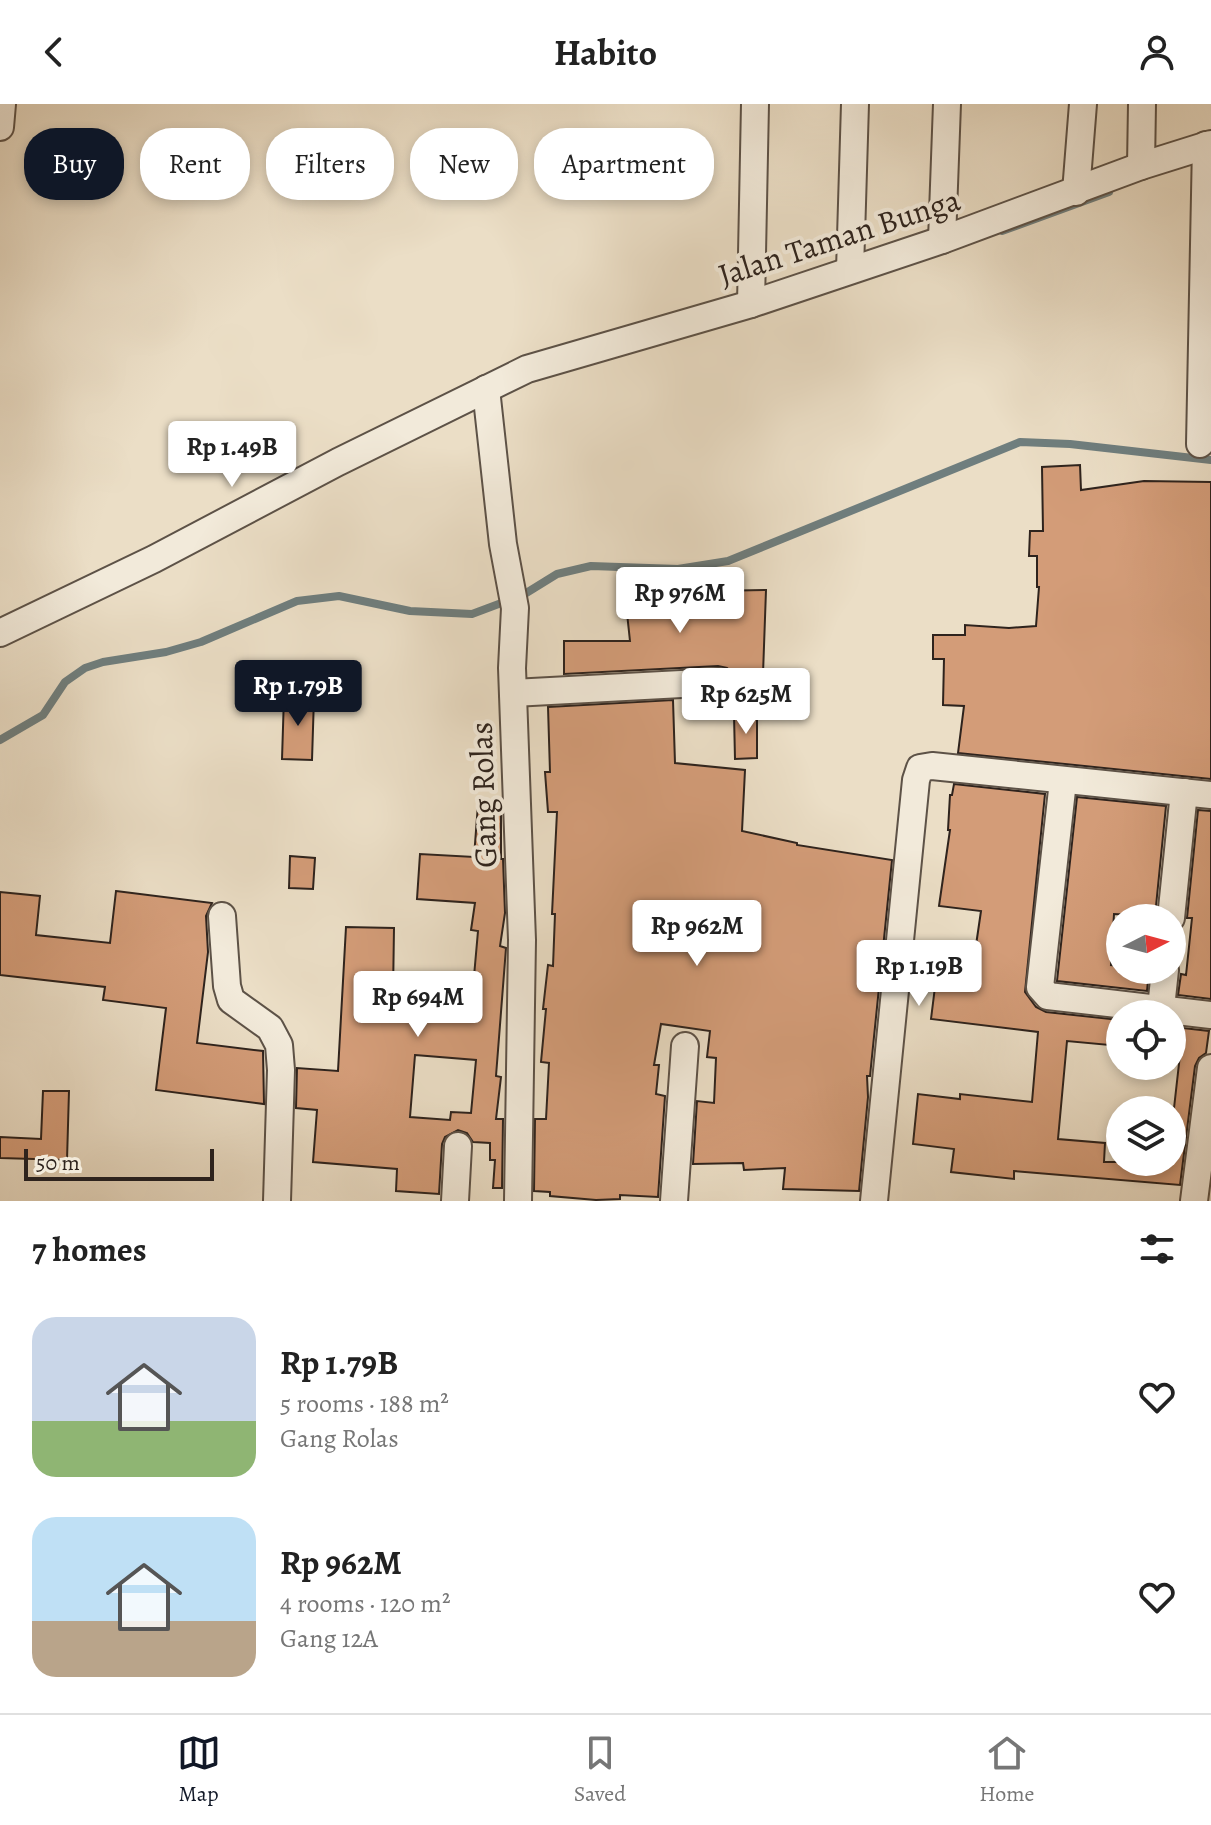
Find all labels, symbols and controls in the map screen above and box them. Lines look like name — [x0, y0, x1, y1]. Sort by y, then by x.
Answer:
text: Habito — [554, 28, 657, 77]
icon: back — [32, 30, 76, 74]
icon: person — [1135, 30, 1179, 74]
chip: Buy — [24, 128, 124, 200]
chip: Rent — [140, 128, 250, 200]
chip: Filters — [266, 128, 394, 200]
chip: New — [410, 128, 518, 200]
chip: Apartment — [534, 128, 714, 200]
street label: Jalan Taman Bunga — [713, 177, 966, 297]
pin: Rp 1.49B — [149, 421, 315, 489]
text: Rp 1.49B — [186, 429, 278, 464]
pin: Rp 976M — [606, 567, 754, 635]
text: Rp 976M — [634, 575, 726, 610]
pin: Rp 1.79B — [215, 660, 381, 728]
text: Rp 1.79B — [253, 668, 343, 703]
pin: Rp 625M — [672, 668, 820, 736]
text: Rp 625M — [700, 676, 792, 711]
street label: Gang Rolas — [458, 721, 508, 869]
pin: Rp 962M — [623, 900, 771, 968]
north arrow — [1106, 904, 1186, 984]
map controls — [1106, 904, 1186, 1176]
text: Rp 962M — [650, 908, 744, 943]
pin: Rp 1.19B — [836, 940, 1002, 1008]
text: Rp 1.19B — [875, 948, 963, 983]
pin: Rp 694M — [344, 971, 492, 1039]
text: Rp 694M — [372, 979, 464, 1014]
button: locate — [1106, 1000, 1186, 1080]
button: layers — [1106, 1096, 1186, 1176]
scale bar — [24, 1145, 214, 1181]
text: 50 m — [36, 1148, 80, 1178]
text: 7 homes — [32, 1226, 147, 1273]
icon: filters — [1135, 1227, 1179, 1271]
text: Rp 1.79B — [280, 1339, 398, 1386]
icon: home — [96, 1349, 192, 1445]
icon: heart — [1135, 1375, 1179, 1419]
text: 5 rooms · 188 m² — [280, 1386, 449, 1421]
text: Gang Rolas — [280, 1421, 399, 1456]
text: Rp 962M — [280, 1539, 402, 1586]
icon: home — [96, 1549, 192, 1645]
icon: heart — [1135, 1575, 1179, 1619]
text: 4 rooms · 120 m² — [280, 1586, 450, 1621]
text: Gang 12A — [280, 1621, 378, 1656]
tab: Map — [177, 1731, 221, 1809]
tab: Saved — [574, 1731, 626, 1809]
tab: Home — [979, 1731, 1034, 1809]

